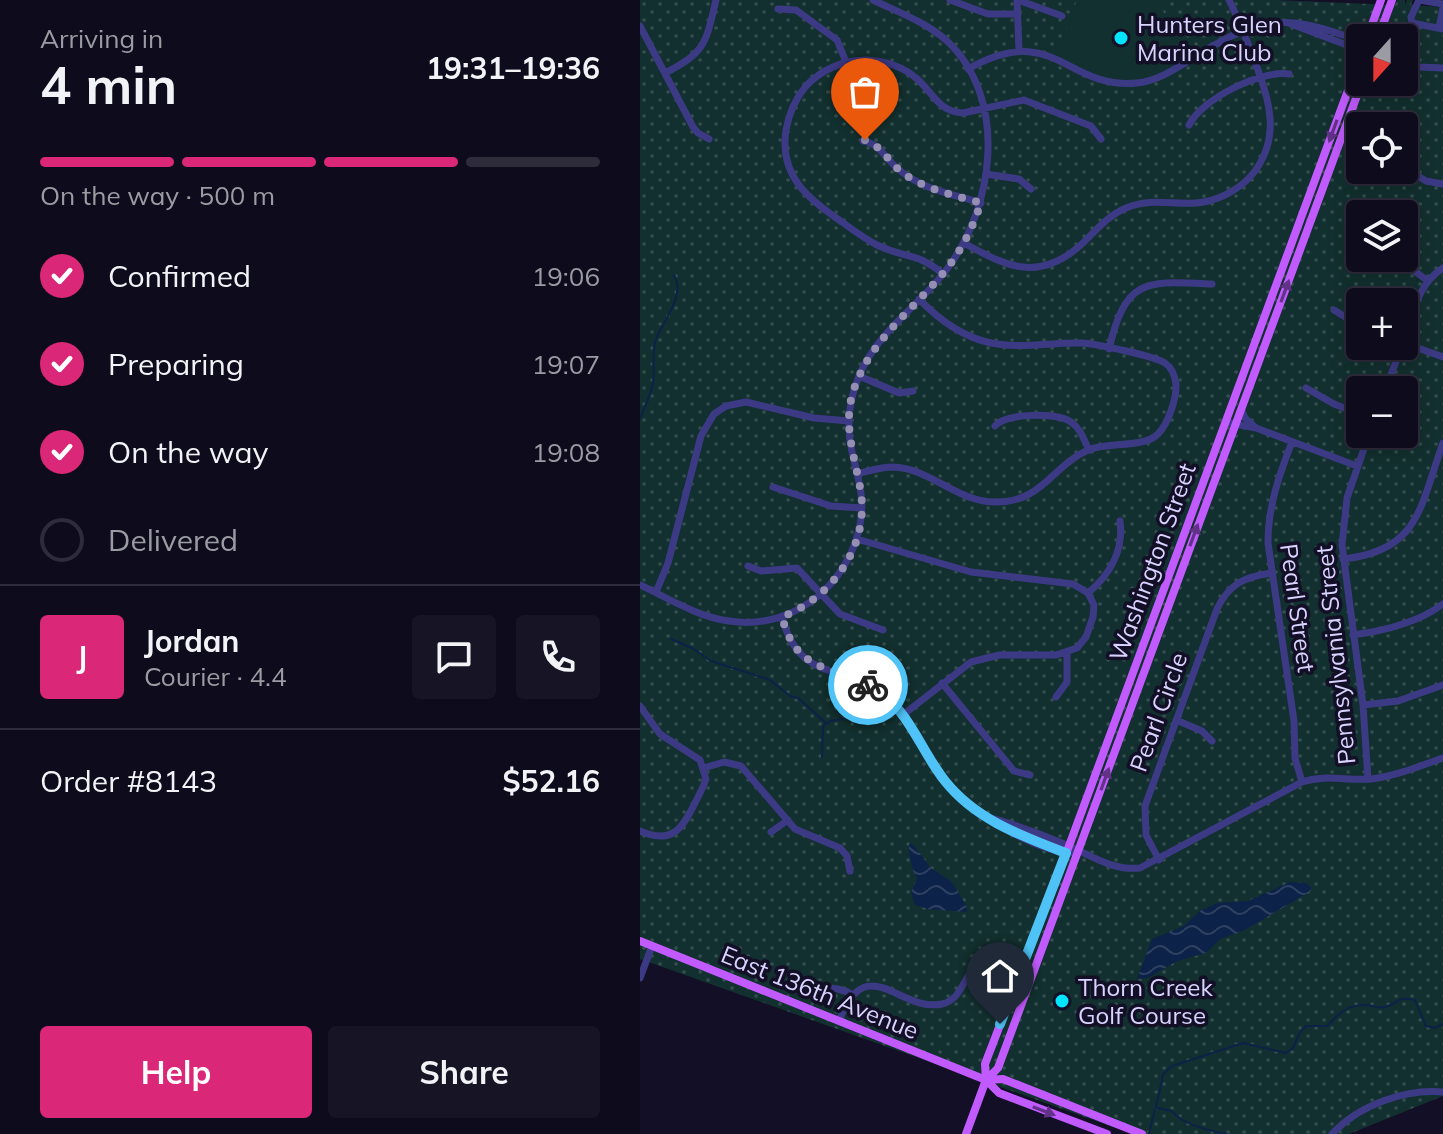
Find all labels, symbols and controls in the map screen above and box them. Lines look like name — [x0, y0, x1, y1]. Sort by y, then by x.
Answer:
place label: Hunters Glen Marina Club — [1137, 9, 1282, 67]
text: Arriving in — [40, 22, 163, 55]
north arrow — [1346, 24, 1418, 96]
map controls — [1346, 24, 1418, 448]
marker: Hunters Glen Marina Club — [1112, 29, 1130, 47]
text: 19:31–19:36 — [426, 49, 600, 87]
text: 4 min — [40, 52, 177, 117]
pin — [831, 58, 899, 140]
icon: bag — [843, 70, 887, 114]
button: locate — [1346, 112, 1418, 184]
one-way arrow — [1326, 119, 1339, 143]
text: On the way · 500 m — [40, 179, 275, 212]
button: layers — [1346, 200, 1418, 272]
icon: check — [40, 254, 84, 298]
text: Confirmed — [108, 257, 251, 295]
text: 19:06 — [532, 260, 600, 293]
one-way arrow — [1279, 279, 1292, 303]
button: + — [1346, 288, 1418, 360]
icon: check — [40, 342, 84, 386]
text: Preparing — [108, 345, 244, 383]
text: 19:07 — [532, 348, 600, 381]
button: − — [1346, 376, 1418, 448]
icon: check — [40, 430, 84, 474]
text: On the way — [108, 433, 268, 471]
text: 19:08 — [532, 436, 600, 469]
street label: Washington Street — [1102, 459, 1202, 665]
text: Delivered — [108, 521, 238, 559]
one-way arrow — [1189, 523, 1201, 547]
street label: Pearl Street — [1274, 542, 1322, 674]
street label: Pennsylvania Street — [1309, 544, 1361, 766]
button: chat — [412, 615, 496, 699]
button: phone — [516, 615, 600, 699]
text: Jordan — [144, 622, 239, 660]
text: J — [77, 638, 87, 676]
courier — [828, 645, 908, 725]
street label: Pearl Circle — [1123, 648, 1193, 776]
text: Courier · 4.4 — [144, 660, 287, 693]
icon: bike — [846, 663, 890, 707]
text: Order #8143 — [40, 762, 217, 800]
text: $52.16 — [503, 762, 600, 800]
one-way arrow — [1099, 767, 1112, 791]
street label: East 136th Avenue — [717, 939, 923, 1045]
pin — [966, 942, 1034, 1024]
icon: home — [978, 954, 1022, 998]
place label: Thorn Creek Golf Course — [1078, 972, 1213, 1030]
marker: Thorn Creek Golf Course — [1053, 992, 1071, 1010]
button: Help — [40, 1026, 312, 1118]
button: Share — [328, 1026, 600, 1118]
one-way arrow — [1032, 1104, 1056, 1117]

